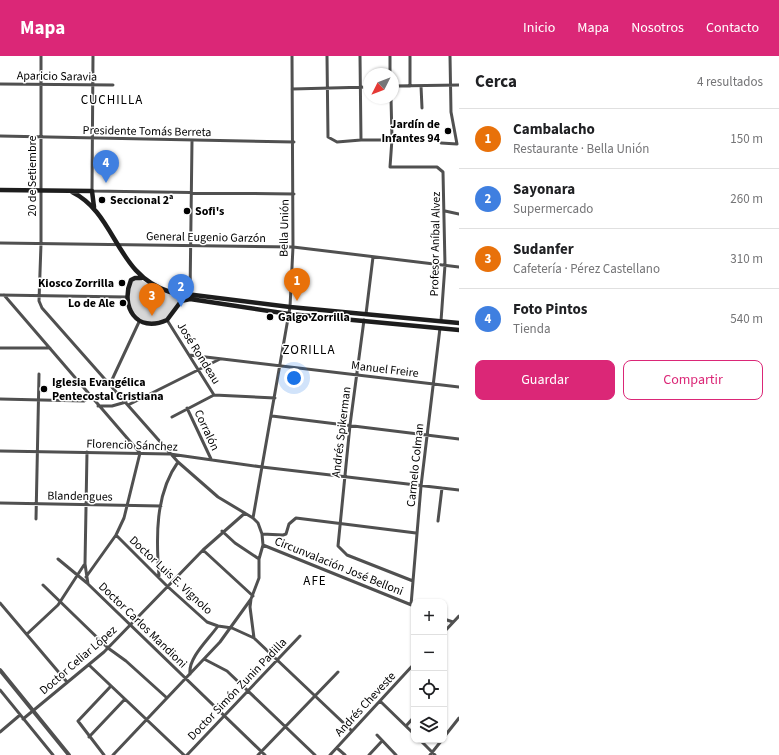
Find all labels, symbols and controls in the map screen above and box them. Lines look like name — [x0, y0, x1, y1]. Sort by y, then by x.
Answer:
text: Mapa — [20, 15, 65, 42]
text: Inicio — [523, 18, 555, 38]
text: Mapa — [577, 18, 609, 38]
text: Nosotros — [631, 18, 684, 38]
text: Contacto — [706, 18, 759, 38]
street label: Aparicio Saravia — [17, 67, 97, 86]
north arrow — [363, 68, 399, 104]
text: Cerca — [475, 70, 517, 94]
text: 4 resultados — [697, 73, 763, 91]
district label: CUCHILLA — [81, 91, 143, 109]
place label: Jardín de Infantes 94 — [382, 116, 441, 147]
text: Cambalacho — [513, 119, 595, 140]
street label: Presidente Tomás Berreta — [83, 122, 211, 141]
marker: Jardín de Infantes 94 — [443, 126, 453, 136]
text: 1 — [485, 130, 491, 148]
text: 150 m — [730, 130, 763, 148]
street label: 20 de Setiembre — [24, 135, 41, 217]
text: Restaurante · Bella Unión — [513, 140, 649, 158]
pin: 4 — [93, 150, 119, 183]
text: Sayonara — [513, 179, 575, 200]
text: 2 — [485, 190, 491, 208]
text: 260 m — [730, 190, 763, 208]
street label: Profesor Aníbal Alvez — [426, 191, 445, 297]
place label: Seccional 2ª — [110, 192, 173, 209]
marker: Seccional 2ª — [97, 195, 107, 205]
street label: Bella Unión — [275, 199, 294, 257]
text: Supermercado — [513, 200, 593, 218]
place label: Sofi's — [195, 203, 224, 220]
marker: Sofi's — [182, 206, 192, 216]
street label: General Eugenio Garzón — [146, 228, 266, 247]
text: Sudanfer — [513, 239, 574, 260]
text: 3 — [485, 250, 491, 268]
text: 310 m — [730, 250, 763, 268]
text: Cafetería · Pérez Castellano — [513, 260, 660, 278]
pin: 1 — [284, 268, 310, 301]
pin: 2 — [168, 274, 194, 307]
place label: Kiosco Zorrilla — [38, 275, 114, 292]
marker: Kiosco Zorrilla — [117, 278, 127, 288]
pin: 3 — [139, 283, 165, 316]
place label: Lo de Ale — [68, 295, 115, 312]
marker: Lo de Ale — [118, 298, 128, 308]
text: Foto Pintos — [513, 299, 587, 320]
place label: Galgo Zorrilla — [278, 309, 350, 326]
text: 4 — [485, 310, 491, 328]
text: 540 m — [730, 310, 763, 328]
marker: Galgo Zorrilla — [265, 312, 275, 322]
street label: José Rondeau — [173, 319, 224, 388]
text: Tienda — [513, 320, 551, 338]
district label: ZORILLA — [283, 341, 335, 359]
street label: Manuel Freire — [350, 357, 420, 382]
button: Guardar — [475, 360, 615, 400]
button: Compartir — [623, 360, 763, 400]
your location — [284, 368, 304, 388]
place label: Iglesia Evangélica Pentecostal Cristiana — [52, 374, 164, 405]
marker: Iglesia Evangélica Pentecostal Cristiana — [39, 384, 49, 394]
street label: Andrés Spikerman — [327, 386, 356, 479]
street label: Corralón — [190, 407, 223, 454]
street label: Carmelo Colman — [403, 422, 428, 508]
street label: Florencio Sánchez — [86, 435, 178, 456]
street label: Blandengues — [47, 487, 113, 506]
street label: Doctor Luis E. Vignolo — [125, 532, 216, 619]
street label: Circunvalación José Belloni — [272, 533, 406, 600]
district label: AFE — [303, 572, 327, 590]
street label: Doctor Carlos Mandioni — [95, 579, 191, 672]
map controls — [411, 599, 447, 743]
button: + — [411, 599, 447, 635]
street label: Doctor Celiar López — [36, 622, 121, 699]
street label: Doctor Simón Zunin Padilla — [184, 634, 291, 744]
button: − — [411, 635, 447, 671]
street label: Andrés Cheveste — [331, 668, 400, 740]
button: locate — [411, 671, 447, 707]
button: layers — [411, 707, 447, 743]

